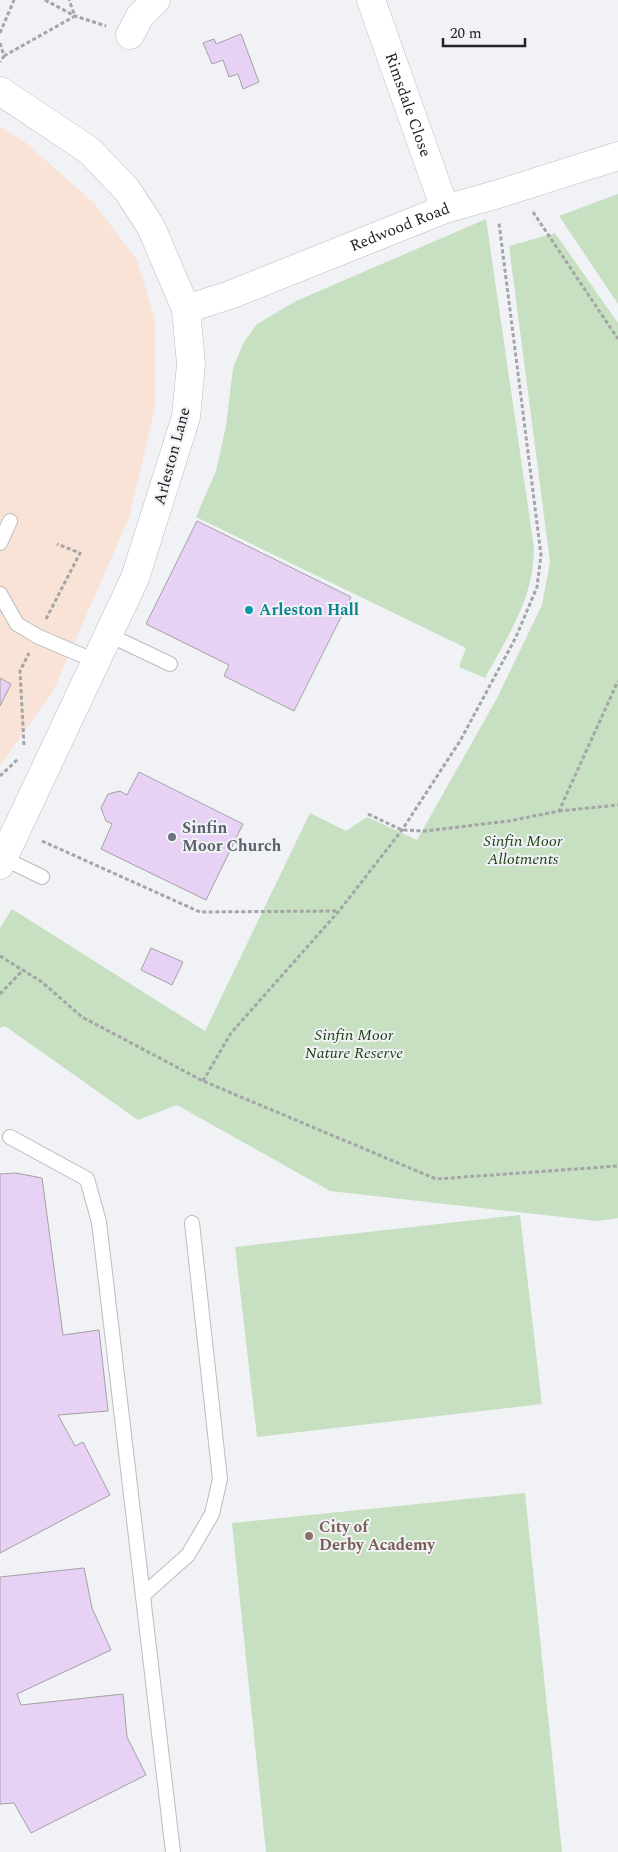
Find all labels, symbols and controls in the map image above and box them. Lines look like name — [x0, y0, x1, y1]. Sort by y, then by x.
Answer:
scale bar — [443, 15, 526, 47]
text: 20 m — [450, 22, 482, 45]
street label: Rimsdale Close — [379, 49, 438, 160]
street label: Redwood Road — [346, 196, 453, 258]
street label: Arleston Lane — [147, 405, 197, 507]
place label: Arleston Hall — [259, 598, 359, 622]
marker: Arleston Hall — [243, 604, 255, 616]
place label: Sinfin Moor Church — [182, 816, 282, 858]
park label: Sinfin Moor Allotments — [484, 829, 563, 871]
marker: Sinfin Moor Church — [166, 831, 178, 843]
park label: Sinfin Moor Nature Reserve — [305, 1023, 403, 1065]
place label: City of Derby Academy — [319, 1515, 436, 1557]
marker: City of Derby Academy — [303, 1530, 315, 1542]

